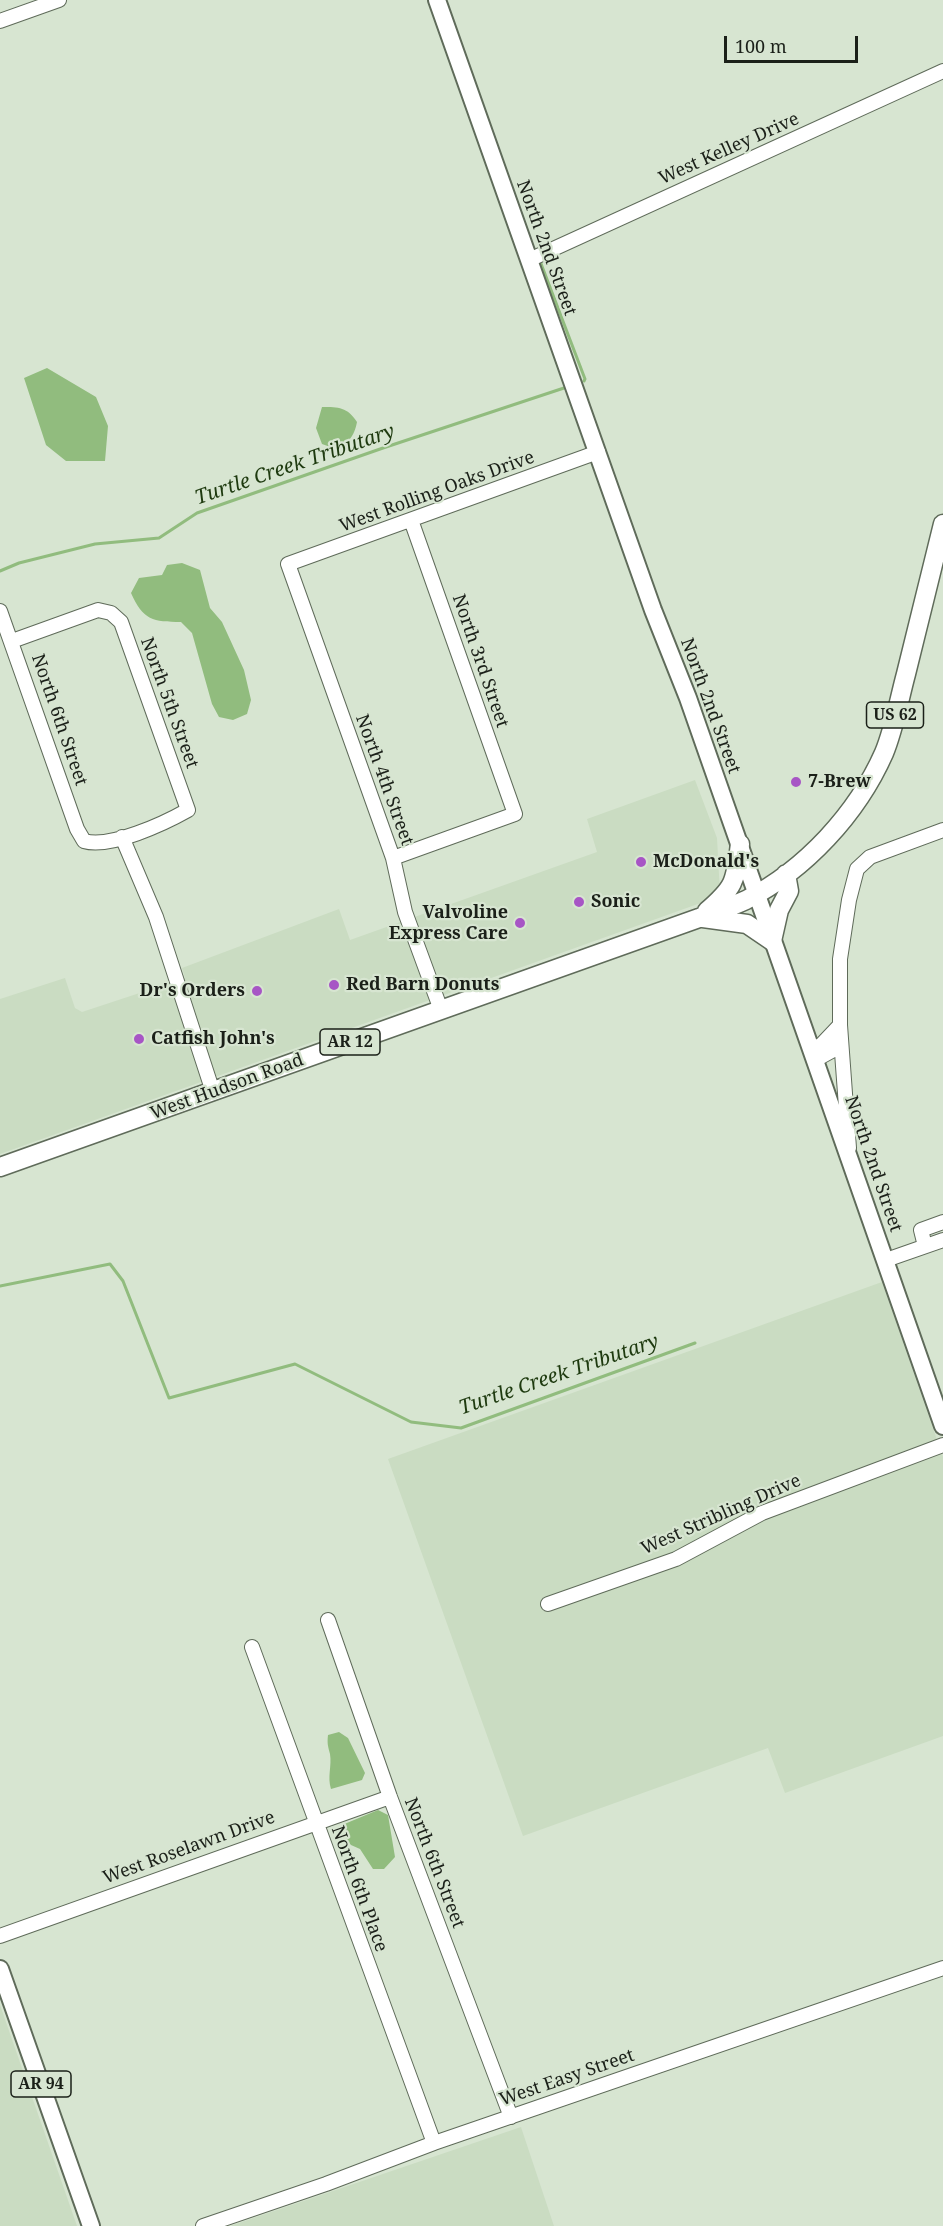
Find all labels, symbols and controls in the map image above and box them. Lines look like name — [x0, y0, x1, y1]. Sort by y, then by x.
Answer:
scale bar — [727, 24, 860, 62]
text: 100 m — [735, 34, 787, 58]
street label: West Kelley Drive — [655, 108, 803, 190]
street label: North 2nd Street — [511, 177, 581, 319]
water label: Turtle Creek Tributary — [192, 420, 398, 510]
street label: West Rolling Oaks Drive — [337, 447, 537, 537]
street label: North 3rd Street — [447, 592, 513, 730]
street label: North 5th Street — [135, 635, 203, 771]
street label: North 2nd Street — [675, 635, 745, 777]
street label: North 6th Street — [26, 651, 92, 789]
road number: US 62 — [866, 702, 924, 728]
street label: North 4th Street — [350, 712, 418, 848]
place label: 7-Brew — [808, 771, 871, 793]
marker: 7-Brew — [789, 775, 803, 789]
place label: McDonald's — [653, 851, 759, 873]
marker: McDonald's — [634, 855, 648, 869]
place label: Sonic — [591, 891, 640, 913]
marker: Sonic — [572, 895, 586, 909]
place label: Valvoline Express Care — [389, 902, 508, 944]
marker: Valvoline Express Care — [513, 916, 527, 930]
place label: Red Barn Donuts — [346, 974, 499, 996]
marker: Red Barn Donuts — [327, 978, 341, 992]
place label: Dr's Orders — [140, 980, 245, 1002]
marker: Dr's Orders — [250, 984, 264, 998]
place label: Catfish John's — [151, 1028, 275, 1050]
road number: AR 12 — [320, 1029, 380, 1055]
marker: Catfish John's — [132, 1032, 146, 1046]
street label: West Hudson Road — [147, 1049, 307, 1125]
street label: North 2nd Street — [840, 1093, 906, 1235]
water label: Turtle Creek Tributary — [456, 1330, 662, 1420]
street label: West Stribling Drive — [638, 1470, 804, 1560]
street label: North 6th Street — [399, 1795, 469, 1931]
street label: West Roselawn Drive — [100, 1807, 278, 1889]
street label: North 6th Place — [326, 1823, 392, 1955]
street label: West Easy Street — [497, 2045, 637, 2111]
road number: AR 94 — [11, 2071, 71, 2097]

